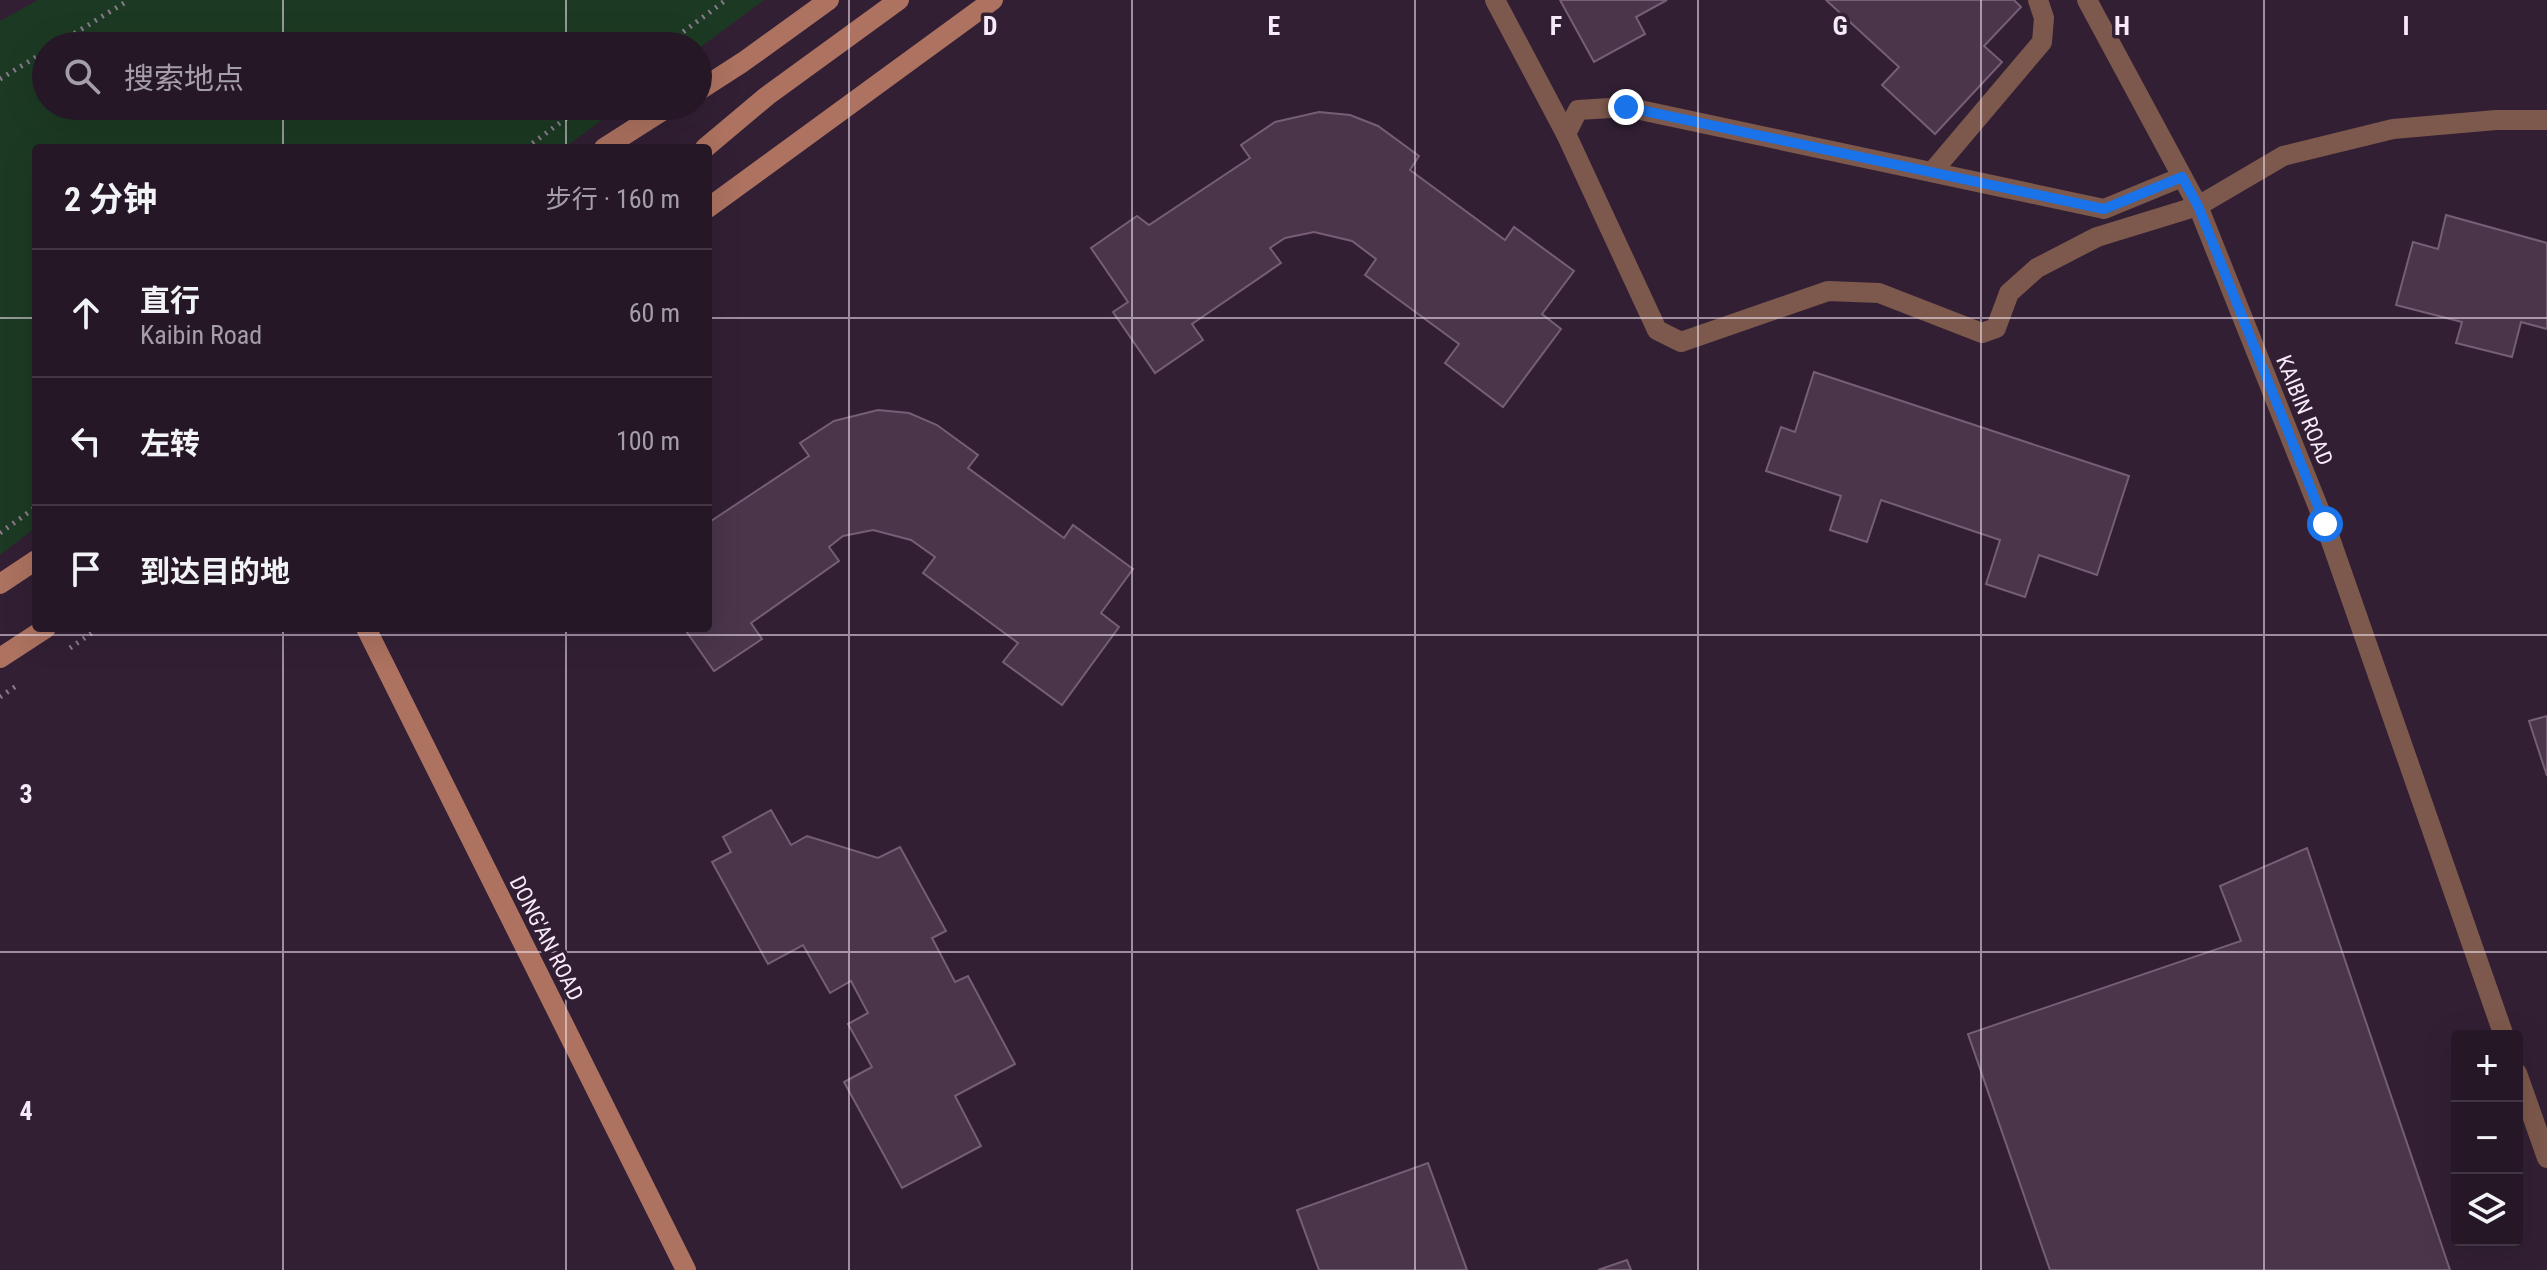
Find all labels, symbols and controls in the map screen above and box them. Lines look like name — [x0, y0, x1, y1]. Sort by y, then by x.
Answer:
text: D — [983, 11, 997, 41]
text: E — [1268, 11, 1281, 41]
text: F — [1550, 11, 1562, 41]
text: G — [1832, 11, 1848, 41]
text: H — [2114, 11, 2130, 41]
text: I — [2402, 11, 2410, 41]
search box — [32, 32, 712, 120]
icon: search — [60, 54, 104, 98]
text: 搜索地点 — [124, 61, 244, 96]
route end — [1608, 89, 1644, 125]
text: 2 分钟 — [64, 179, 157, 219]
text: 步行 · 160 m — [546, 184, 680, 214]
text: 直行 — [140, 283, 200, 318]
icon: ahead — [64, 291, 108, 335]
text: 60 m — [629, 298, 680, 328]
text: Kaibin Road — [140, 320, 262, 350]
street label: KAIBIN ROAD — [2271, 352, 2338, 469]
icon: left — [64, 419, 108, 463]
text: 左转 — [140, 426, 200, 461]
text: 100 m — [616, 426, 680, 456]
route start — [2307, 506, 2343, 542]
icon: arrive — [64, 547, 108, 591]
text: 到达目的地 — [140, 554, 290, 589]
text: 3 — [19, 779, 33, 809]
street label: DONG'AN ROAD — [504, 872, 589, 1005]
map controls — [2451, 1030, 2523, 1246]
button: + — [2451, 1030, 2523, 1102]
text: 4 — [19, 1096, 33, 1126]
button: − — [2451, 1102, 2523, 1174]
button: layers — [2451, 1174, 2523, 1246]

